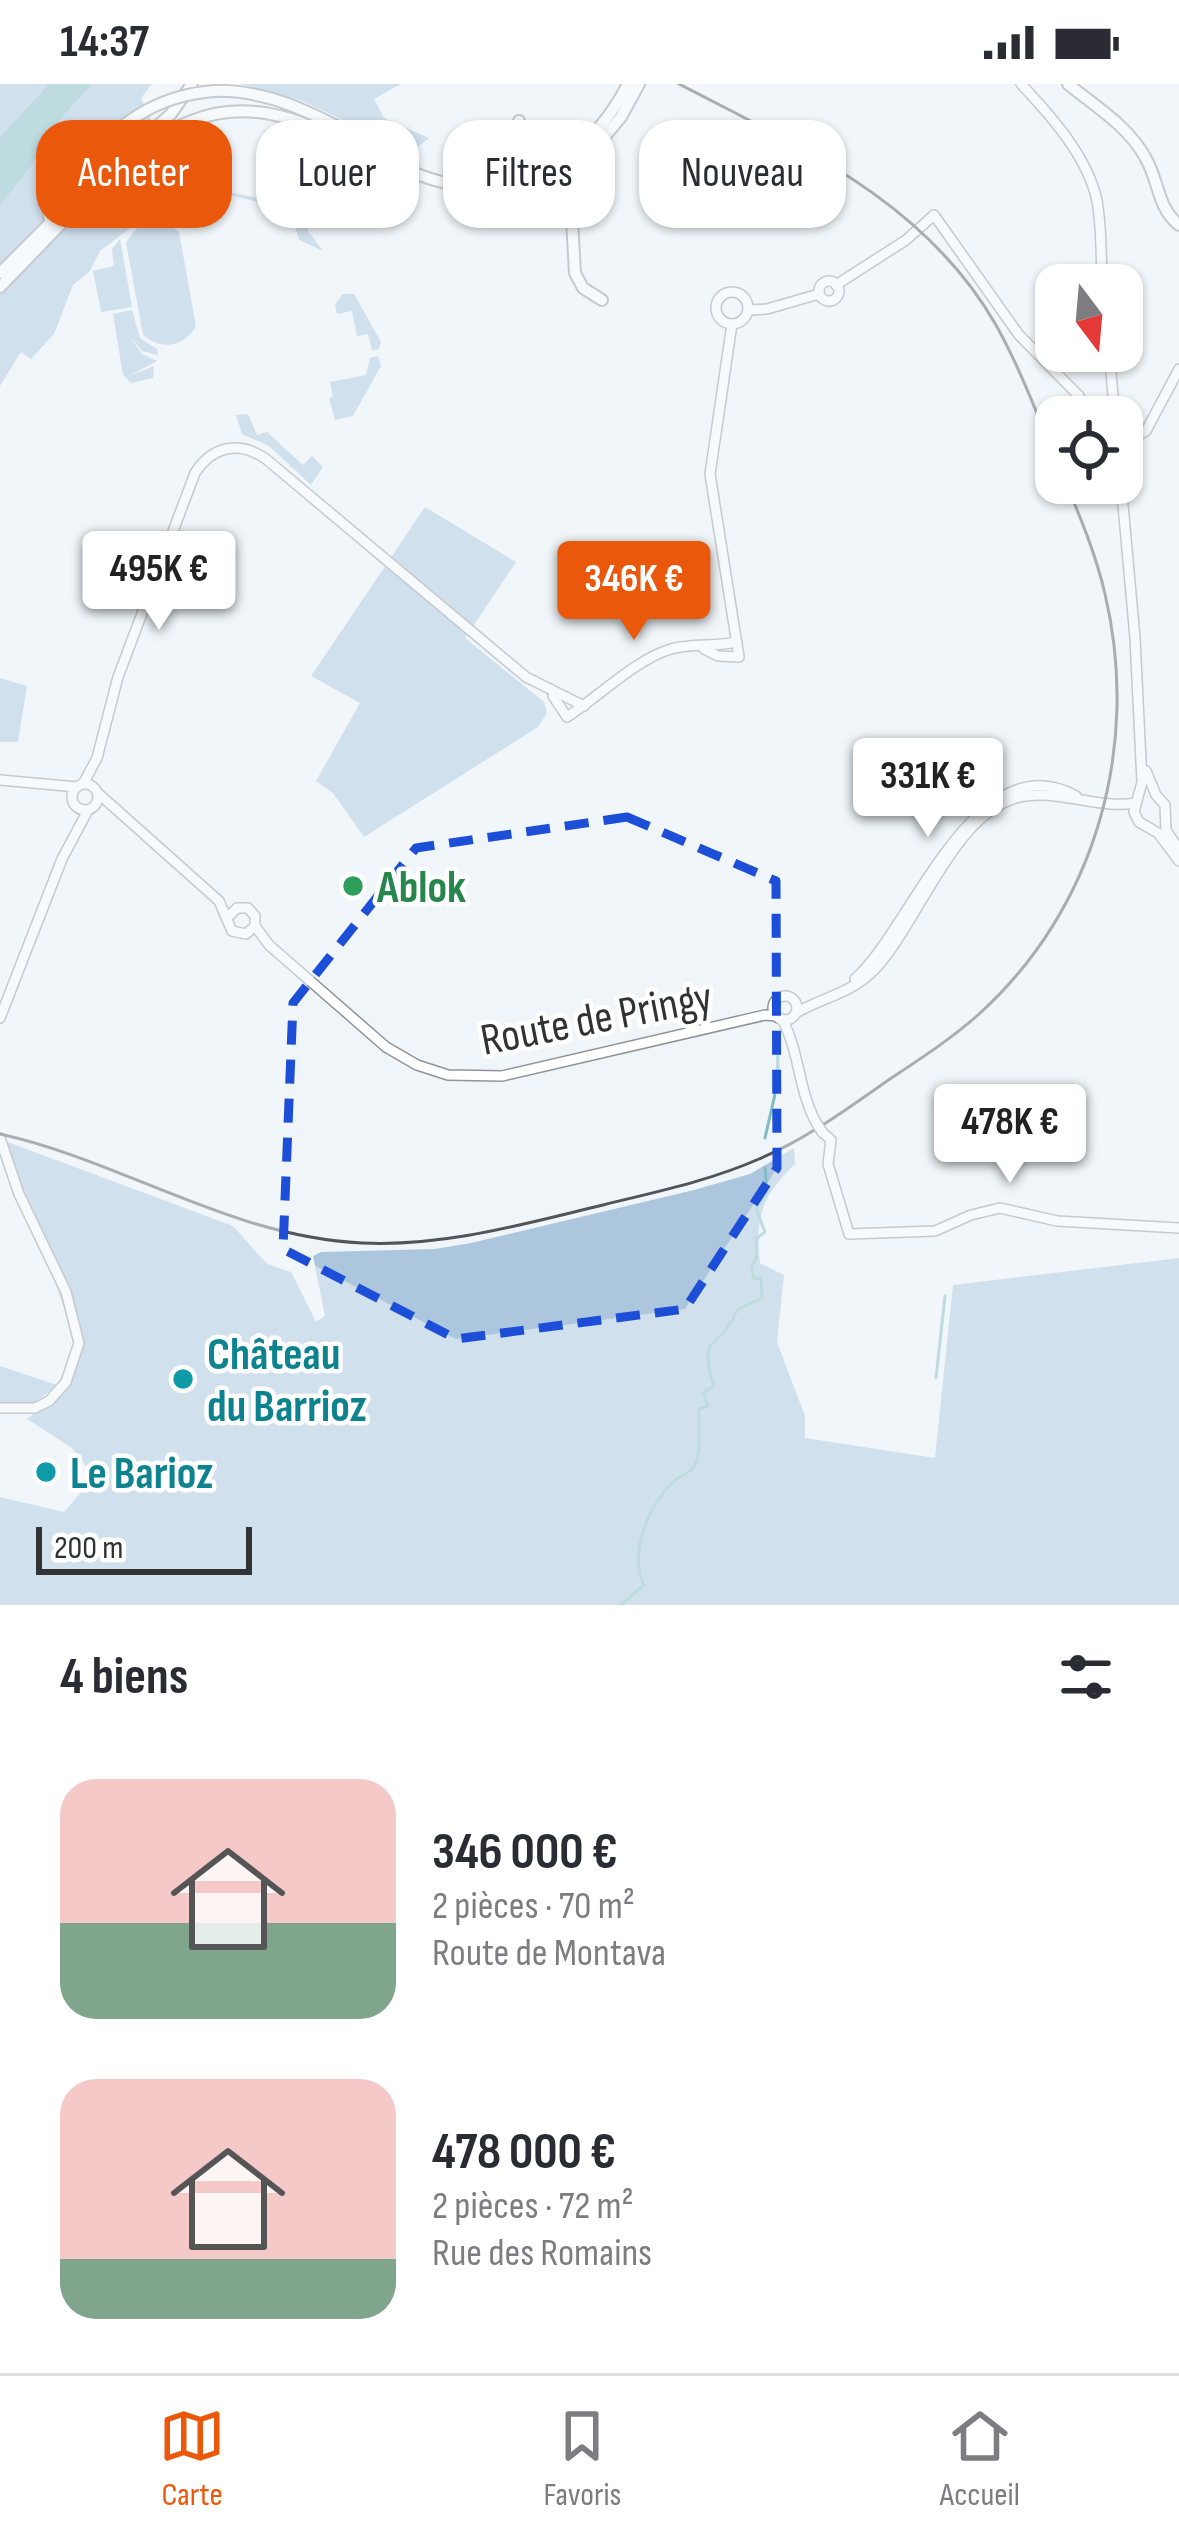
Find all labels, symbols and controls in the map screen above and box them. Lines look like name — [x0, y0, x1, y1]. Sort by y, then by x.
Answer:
text: 14:37 — [60, 15, 149, 70]
chip: Acheter — [36, 120, 232, 228]
chip: Louer — [256, 120, 419, 228]
chip: Filtres — [443, 120, 615, 228]
chip: Nouveau — [639, 120, 846, 228]
north arrow — [1035, 264, 1143, 372]
map controls — [1035, 264, 1143, 504]
button: locate — [1035, 396, 1143, 504]
pin: 495K € — [61, 531, 257, 633]
pin: 346K € — [536, 541, 732, 643]
text: 495K € — [109, 546, 209, 593]
text: 346K € — [584, 556, 684, 603]
pin: 331K € — [830, 738, 1026, 840]
text: 331K € — [880, 753, 976, 800]
place label: Ablok — [376, 861, 466, 916]
marker: Ablok — [340, 873, 366, 899]
street label: Route de Pringy — [476, 970, 717, 1069]
pin: 478K € — [912, 1084, 1108, 1186]
text: 478K € — [961, 1099, 1059, 1146]
place label: Château du Barrioz — [207, 1328, 367, 1435]
marker: Château du Barrioz — [170, 1366, 196, 1392]
place label: Le Barioz — [70, 1447, 213, 1502]
marker: Le Barioz — [33, 1459, 59, 1485]
scale bar — [36, 1521, 252, 1574]
text: 200 m — [54, 1528, 123, 1568]
icon: filters — [1053, 1644, 1119, 1710]
text: 4 biens — [60, 1647, 188, 1708]
text: 346 000 € — [432, 1822, 617, 1883]
icon: home — [156, 1827, 300, 1971]
text: 2 pièces · 70 m² — [432, 1883, 635, 1930]
text: Route de Montava — [432, 1930, 666, 1977]
text: 478 000 € — [432, 2122, 616, 2183]
icon: home — [156, 2127, 300, 2271]
text: 2 pièces · 72 m² — [432, 2183, 634, 2230]
text: Rue des Romains — [432, 2230, 652, 2277]
tab: Carte — [159, 2403, 225, 2515]
tab: Favoris — [543, 2403, 621, 2515]
tab: Accueil — [940, 2403, 1020, 2515]

